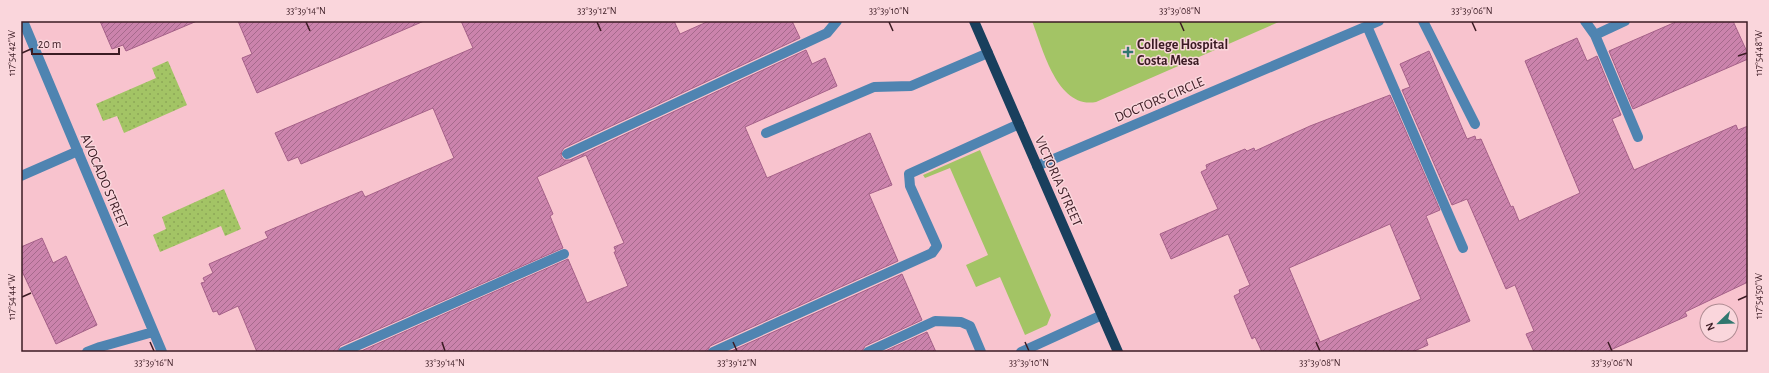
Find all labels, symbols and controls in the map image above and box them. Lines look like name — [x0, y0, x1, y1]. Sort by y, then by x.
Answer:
text: 33°39'14"N — [286, 6, 326, 16]
text: 33°39'12"N — [577, 6, 617, 16]
text: 33°39'10"N — [869, 6, 909, 16]
text: 33°39'08"N — [1159, 6, 1201, 16]
text: 33°39'06"N — [1451, 6, 1493, 16]
text: 117°54'42"W — [7, 30, 17, 76]
scale bar — [32, 30, 119, 56]
text: 117°54'48"W — [1754, 30, 1764, 76]
text: 20 m — [38, 38, 61, 50]
place label: College Hospital Costa Mesa — [1137, 38, 1228, 68]
marker: College Hospital Costa Mesa — [1122, 46, 1134, 58]
street label: DOCTORS CIRCLE — [1113, 75, 1206, 125]
street label: AVOCADO STREET — [78, 132, 130, 231]
street label: VICTORIA STREET — [1032, 134, 1084, 229]
text: 117°54'50"W — [1754, 273, 1764, 319]
text: 117°54'44"W — [7, 274, 17, 320]
north arrow — [1699, 303, 1739, 343]
text: N — [1704, 321, 1717, 332]
text: 33°39'16"N — [134, 358, 174, 368]
text: 33°39'14"N — [425, 358, 465, 368]
text: 33°39'12"N — [717, 358, 757, 368]
text: 33°39'10"N — [1009, 358, 1049, 368]
text: 33°39'08"N — [1299, 358, 1341, 368]
text: 33°39'06"N — [1591, 358, 1633, 368]

